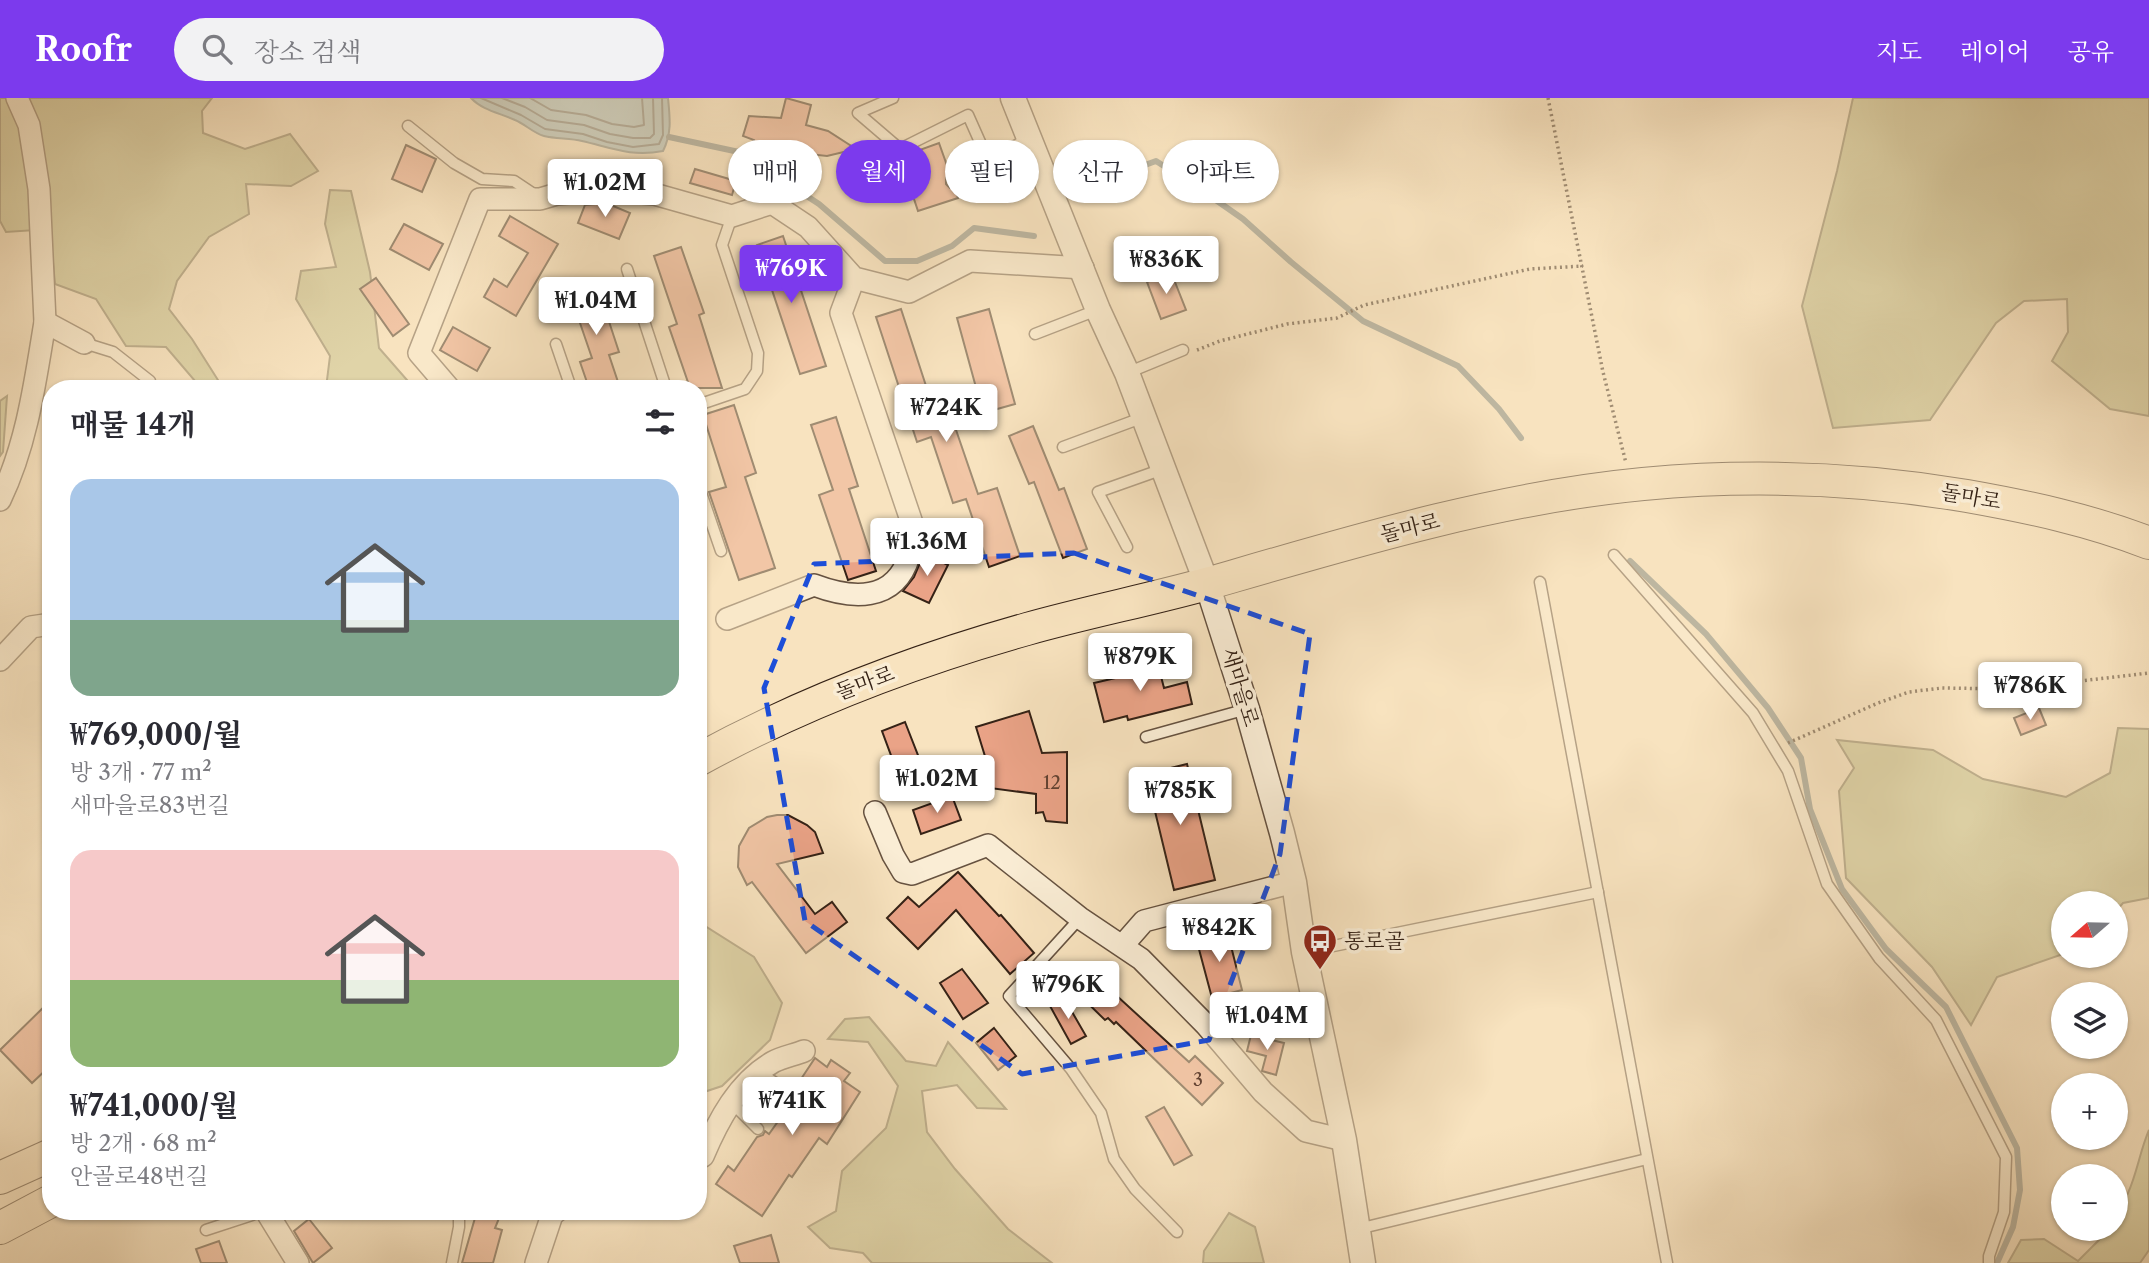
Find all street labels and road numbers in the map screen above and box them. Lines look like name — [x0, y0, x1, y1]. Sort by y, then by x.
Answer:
street label: 돌마로 — [1939, 479, 2003, 514]
street label: 돌마로 — [1377, 508, 1442, 547]
street label: 새마을로 — [1217, 644, 1264, 729]
street label: 돌마로 — [832, 660, 898, 705]

